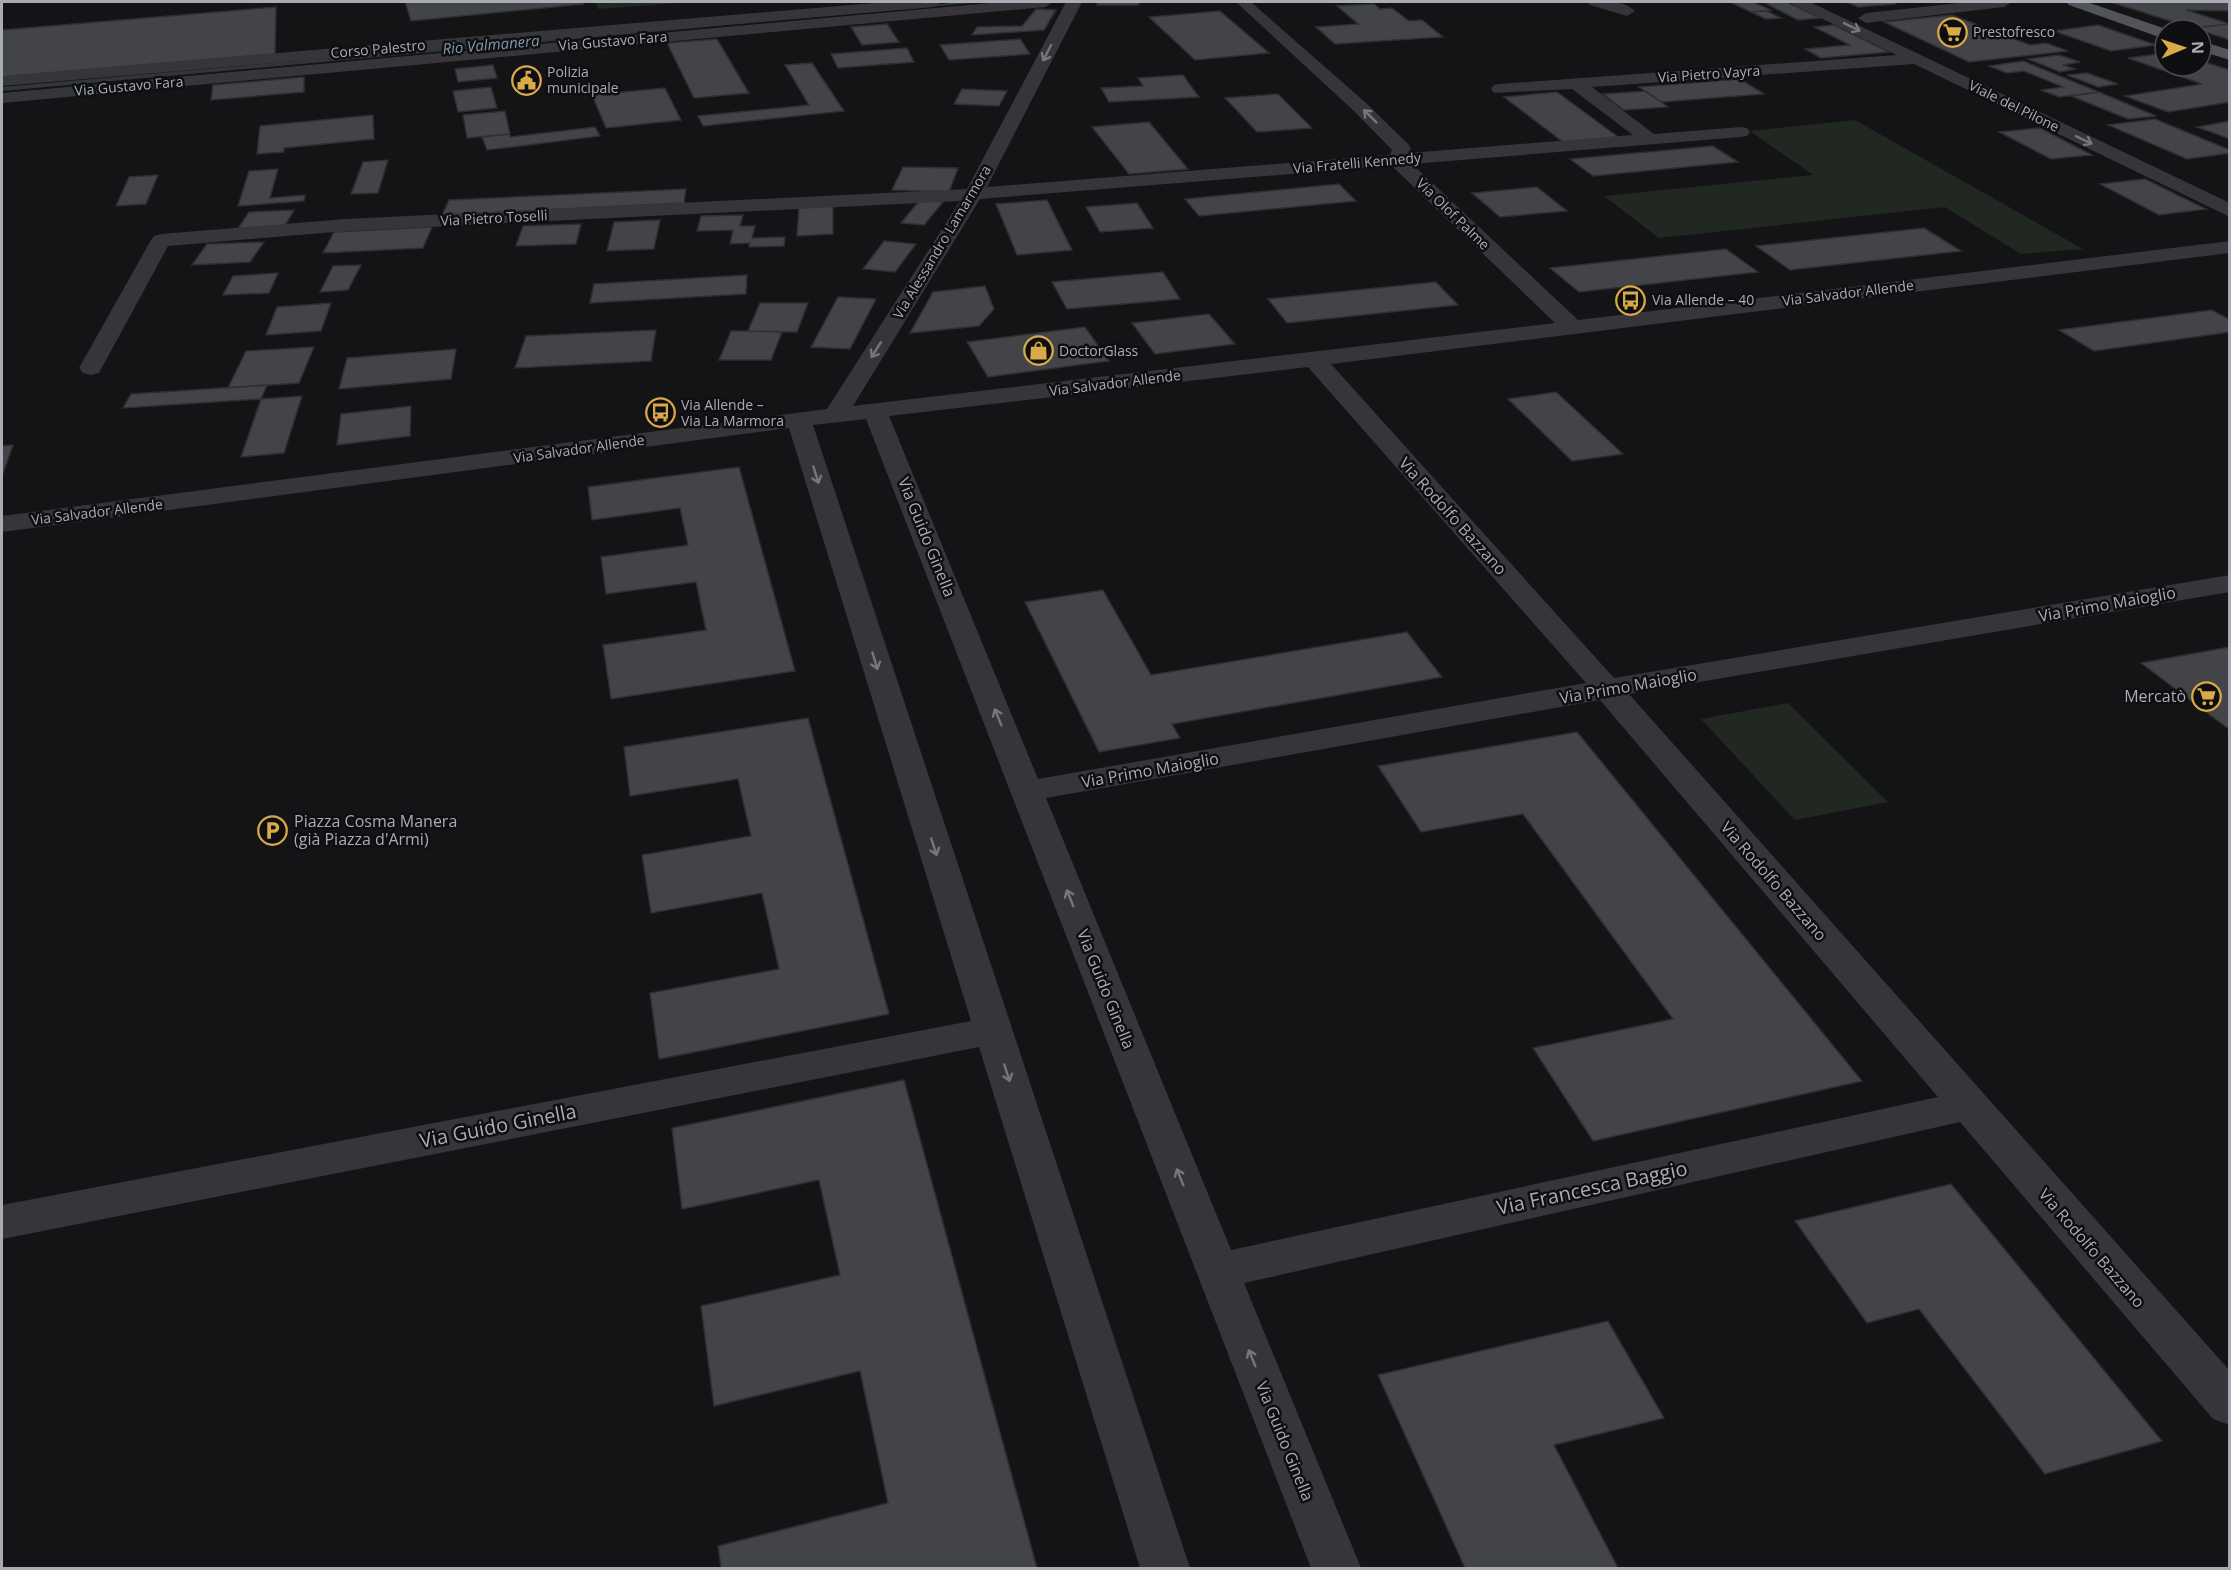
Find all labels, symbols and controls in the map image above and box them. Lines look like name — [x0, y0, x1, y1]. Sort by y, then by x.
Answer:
supermarket icon: Prestofresco — [1936, 16, 1968, 48]
north arrow — [2153, 18, 2213, 78]
one-way arrow — [1843, 21, 1860, 33]
place label: Prestofresco — [1973, 22, 2055, 41]
street label: Via Gustavo Fara — [558, 26, 668, 55]
water label: Rio Valmanera — [442, 30, 541, 58]
street label: Corso Palestro — [330, 35, 426, 62]
text: N — [2187, 41, 2209, 54]
one-way arrow — [1041, 44, 1052, 62]
street label: Via Pietro Vayra — [1657, 60, 1761, 87]
place label: Polizia municipale — [547, 62, 619, 97]
public building icon: Polizia municipale — [510, 64, 542, 96]
street label: Via Gustavo Fara — [74, 71, 184, 100]
street label: Viale del Pilone — [1966, 75, 2063, 136]
one-way arrow — [1363, 109, 1377, 124]
one-way arrow — [2075, 134, 2093, 146]
street label: Via Fratelli Kennedy — [1292, 147, 1423, 178]
street label: Via Alessandro Lamarmora — [888, 161, 995, 322]
street label: Via Olof Palme — [1413, 174, 1494, 254]
street label: Via Pietro Toselli — [440, 205, 548, 230]
street label: Via Salvador Allende — [1781, 275, 1915, 310]
bus stop icon: Via Allende – 40 — [1615, 284, 1647, 316]
place label: Via Allende – 40 — [1652, 290, 1754, 309]
shop icon: DoctorGlass — [1022, 335, 1054, 367]
one-way arrow — [870, 341, 882, 358]
place label: DoctorGlass — [1059, 341, 1139, 360]
street label: Via Salvador Allende — [1048, 365, 1182, 400]
place label: Via Allende – Via La Marmora — [681, 395, 784, 430]
bus stop icon: Via Allende – Via La Marmora — [644, 397, 676, 429]
street label: Via Salvador Allende — [512, 430, 646, 467]
street label: Via Rodolfo Bazzano — [1394, 452, 1512, 580]
one-way arrow — [811, 465, 822, 484]
street label: Via Guido Ginella — [893, 474, 961, 600]
street label: Via Salvador Allende — [30, 494, 164, 529]
street label: Via Primo Maioglio — [2037, 581, 2177, 627]
one-way arrow — [870, 651, 881, 670]
street label: Via Primo Maioglio — [1558, 663, 1698, 709]
supermarket icon: Mercatò — [2191, 680, 2223, 712]
place label: Mercatò — [2124, 685, 2186, 707]
one-way arrow — [992, 708, 1003, 726]
street label: Via Primo Maioglio — [1080, 747, 1220, 793]
place label: Piazza Cosma Manera (già Piazza d'Armi) — [294, 810, 457, 850]
parking icon: Piazza Cosma Manera (già Piazza d'Armi) — [257, 814, 289, 846]
street label: Via Rodolfo Bazzano — [1716, 817, 1832, 945]
one-way arrow — [929, 837, 940, 856]
one-way arrow — [1063, 889, 1074, 908]
street label: Via Guido Ginella — [1072, 926, 1140, 1052]
one-way arrow — [1002, 1063, 1013, 1082]
street label: Via Guido Ginella — [417, 1097, 578, 1154]
street label: Via Francesca Baggio — [1494, 1154, 1690, 1221]
one-way arrow — [1173, 1168, 1184, 1187]
street label: Via Rodolfo Bazzano — [2034, 1184, 2150, 1312]
one-way arrow — [1245, 1349, 1256, 1368]
street label: Via Guido Ginella — [1251, 1378, 1319, 1504]

